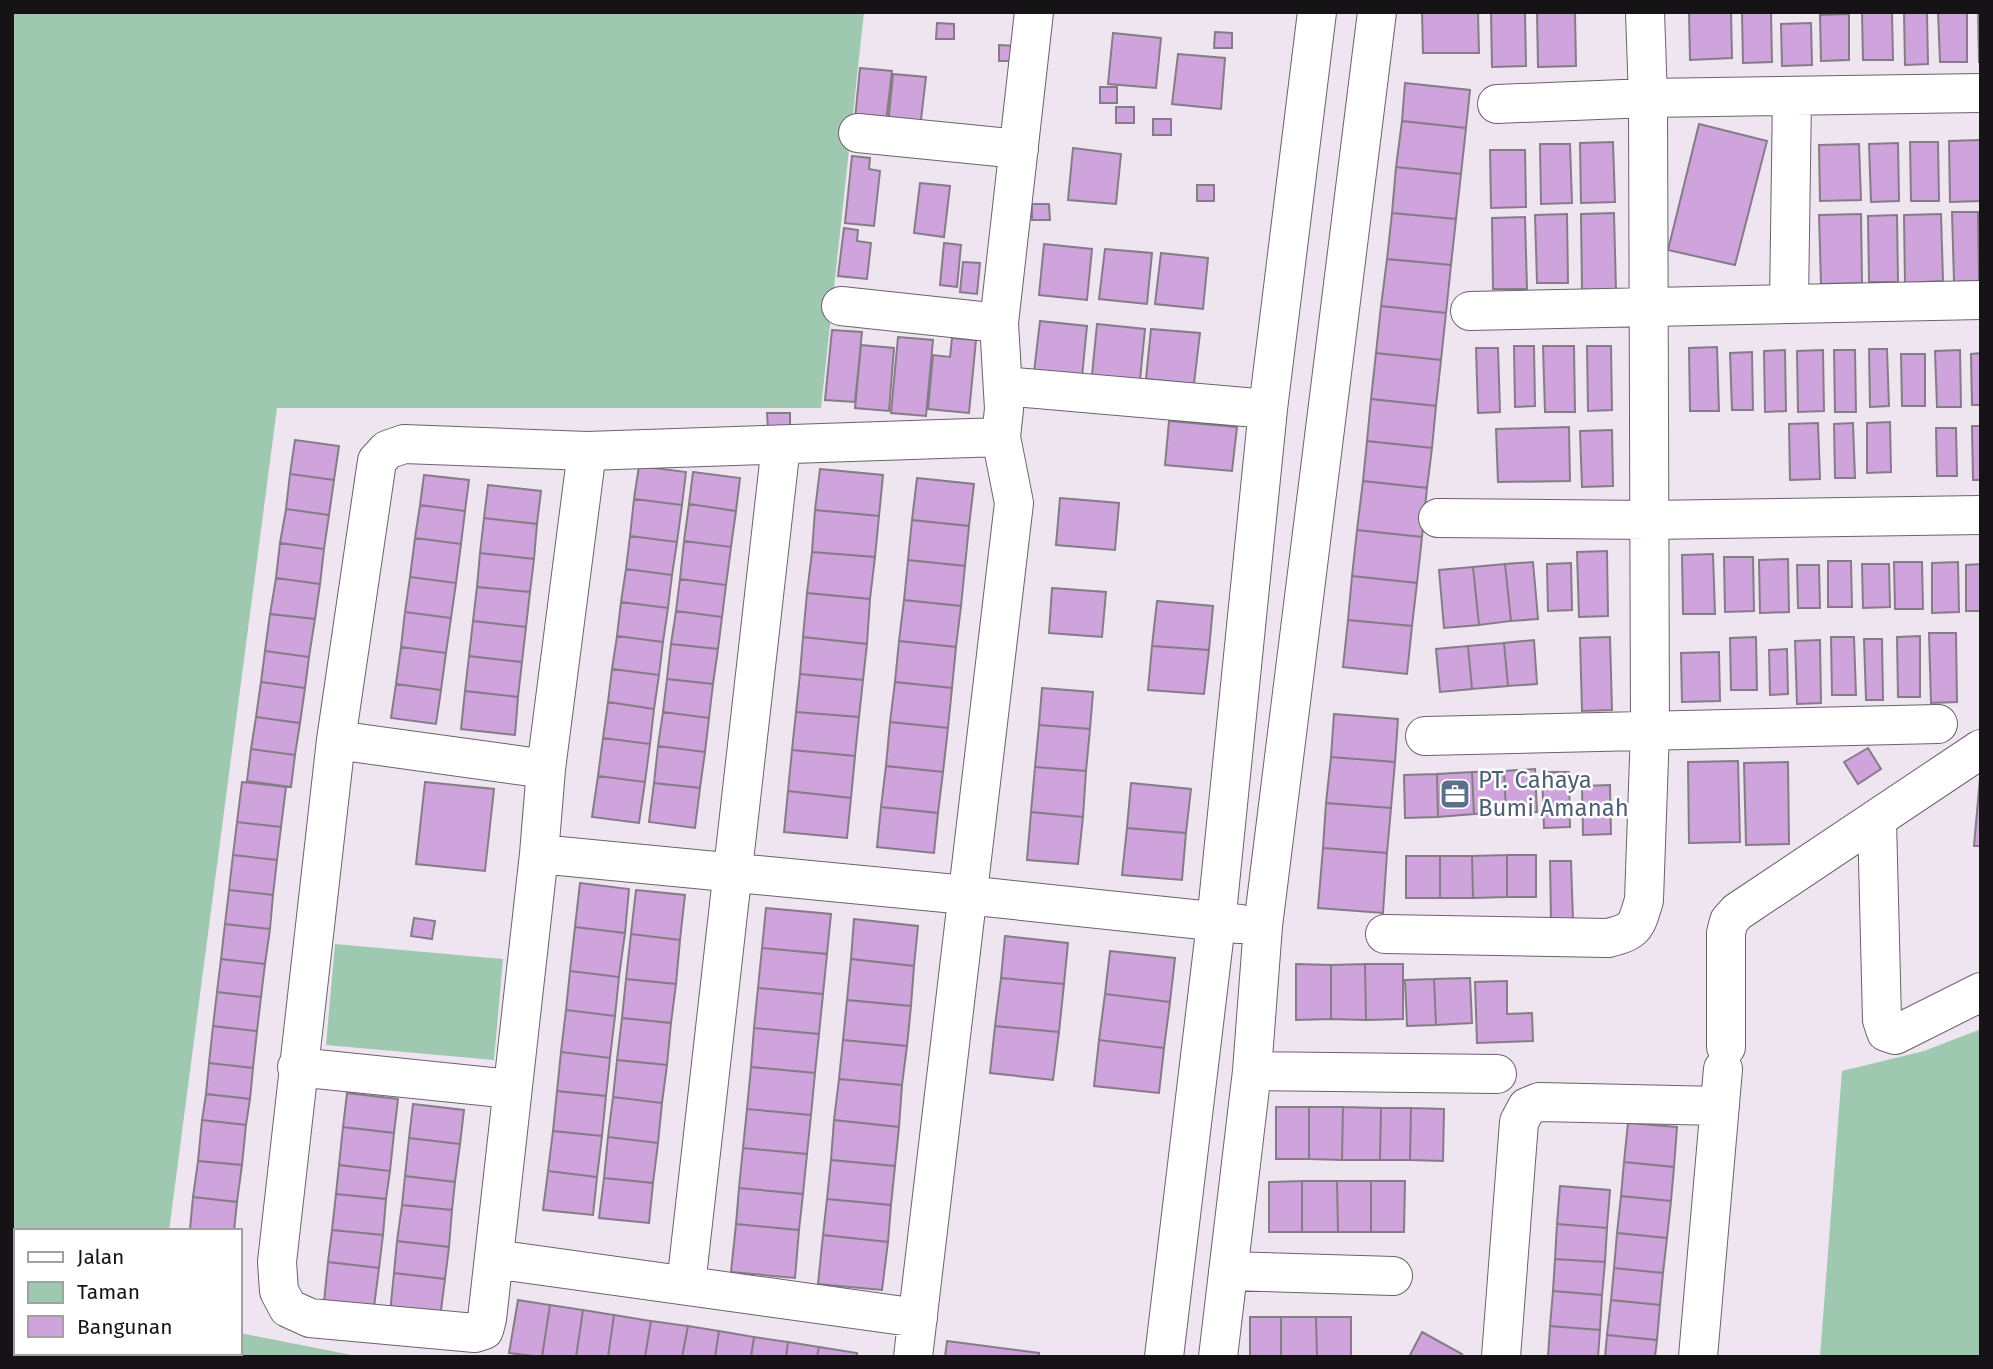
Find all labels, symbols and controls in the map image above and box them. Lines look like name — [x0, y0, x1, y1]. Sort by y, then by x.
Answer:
place label: PT. Cahaya Bumi Amanah — [1478, 766, 1629, 822]
office icon: PT. Cahaya Bumi Amanah — [1438, 777, 1472, 811]
legend — [14, 1229, 242, 1355]
text: Jalan — [77, 1244, 124, 1270]
text: Taman — [77, 1279, 140, 1305]
text: Bangunan — [77, 1314, 172, 1340]

